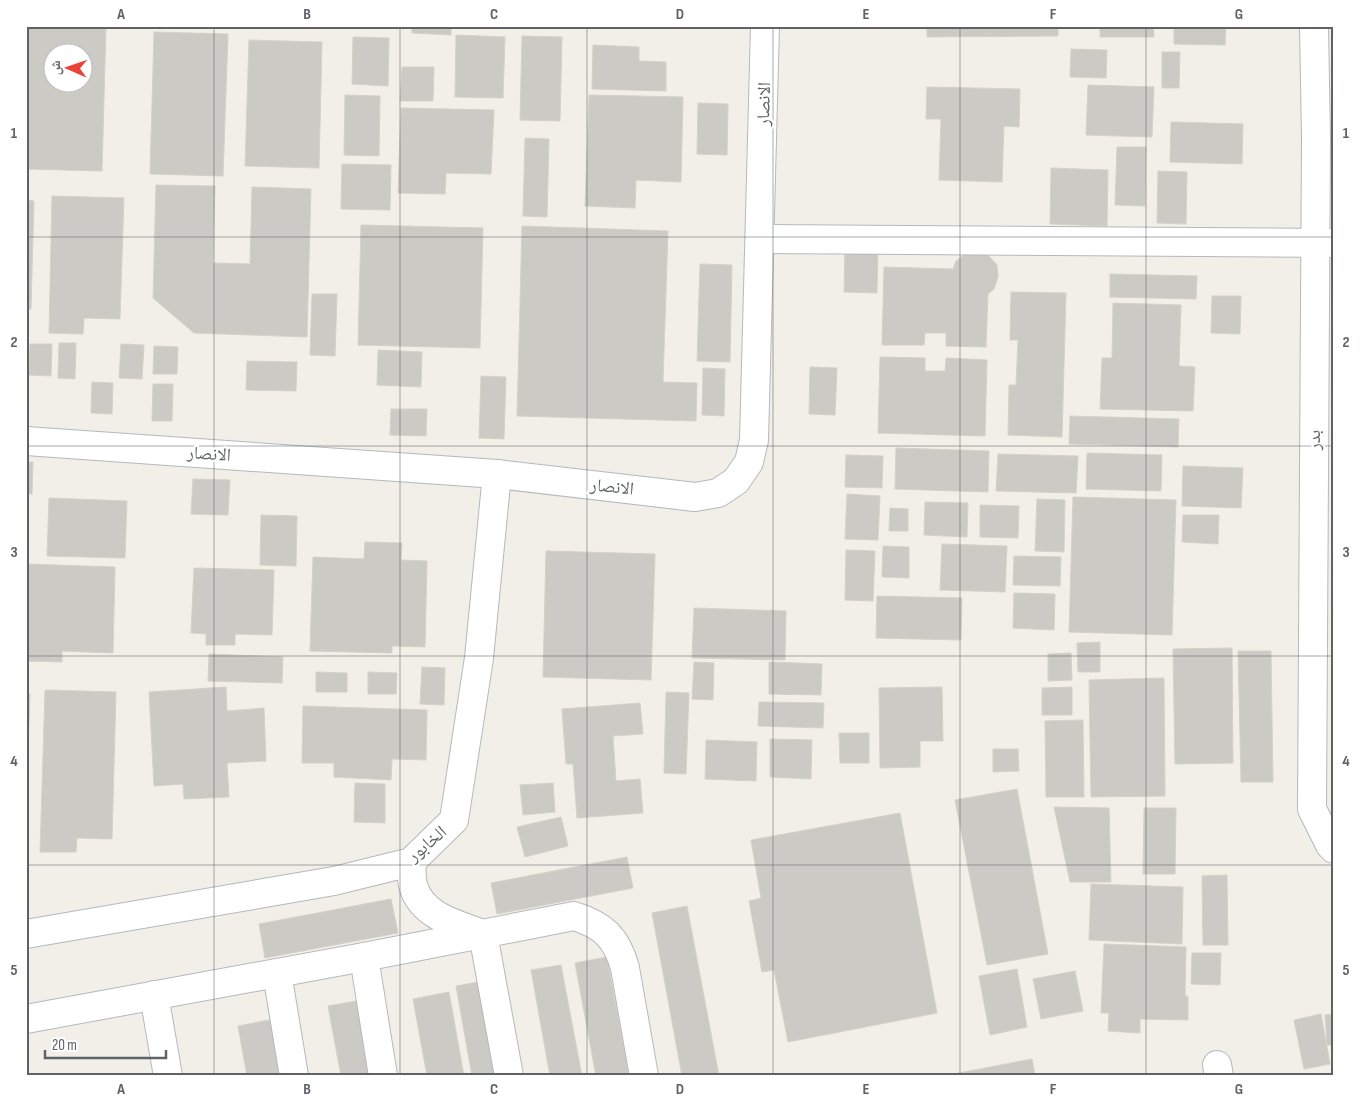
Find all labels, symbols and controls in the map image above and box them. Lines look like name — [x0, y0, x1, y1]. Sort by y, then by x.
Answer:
text: A — [116, 5, 125, 24]
text: B — [303, 5, 311, 24]
text: C — [490, 5, 498, 24]
text: D — [676, 5, 684, 24]
text: E — [863, 5, 870, 24]
text: F — [1050, 5, 1057, 24]
text: G — [1235, 5, 1243, 24]
north arrow — [42, 42, 92, 92]
text: ش — [47, 60, 64, 75]
street label: الانصار — [753, 82, 775, 127]
text: 1 — [11, 124, 18, 143]
text: 1 — [1343, 124, 1350, 143]
text: 2 — [10, 333, 18, 352]
text: 2 — [1342, 333, 1350, 352]
street label: بدر — [1304, 430, 1325, 451]
street label: الانصار — [185, 442, 232, 466]
street label: الانصار — [588, 474, 635, 500]
text: 3 — [10, 543, 18, 562]
text: 3 — [1342, 543, 1350, 562]
text: 4 — [10, 752, 18, 771]
text: 4 — [1342, 752, 1350, 771]
street label: الخابور — [402, 822, 451, 867]
text: 5 — [10, 961, 18, 980]
text: 5 — [1342, 961, 1350, 980]
scale bar — [45, 1027, 166, 1059]
text: 20 m — [52, 1036, 77, 1055]
text: A — [116, 1080, 125, 1099]
text: B — [303, 1080, 311, 1099]
text: C — [490, 1080, 498, 1099]
text: D — [676, 1080, 684, 1099]
text: E — [863, 1080, 870, 1099]
text: F — [1050, 1080, 1057, 1099]
text: G — [1235, 1080, 1243, 1099]

